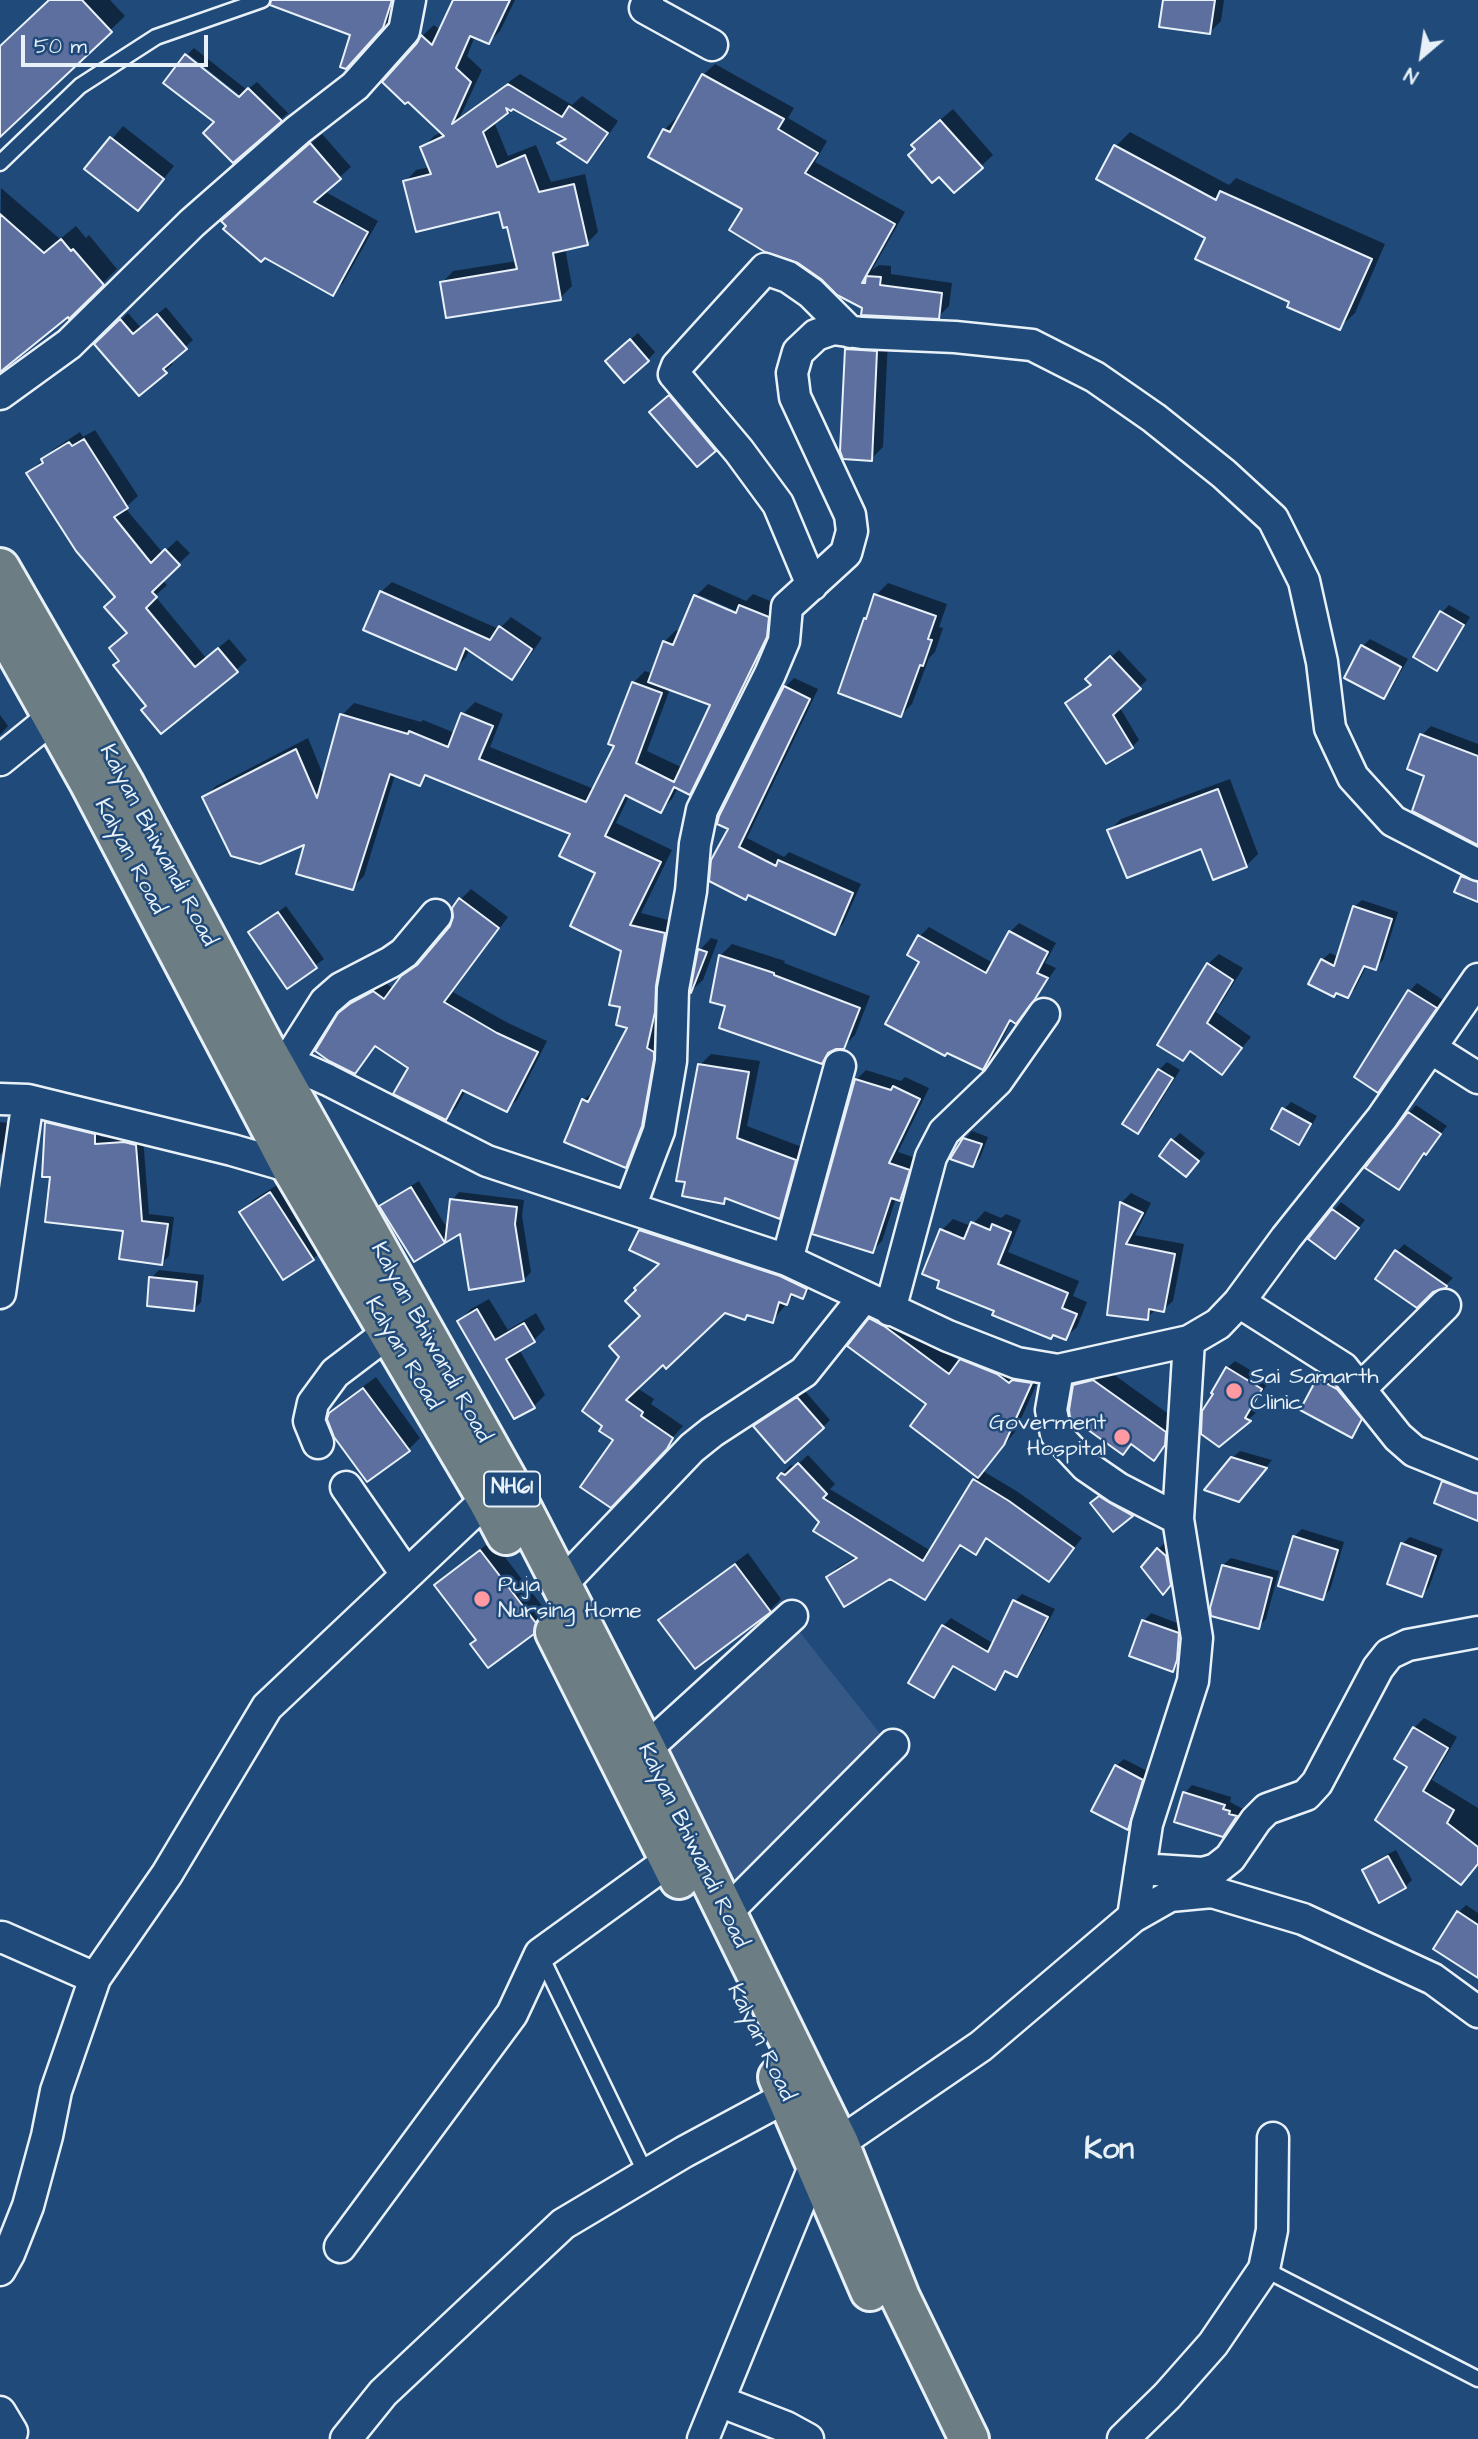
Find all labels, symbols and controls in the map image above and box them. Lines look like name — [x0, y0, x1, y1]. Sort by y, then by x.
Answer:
scale bar — [24, 21, 212, 65]
north arrow — [1387, 21, 1457, 91]
text: 50 m — [34, 32, 87, 61]
text: N — [1400, 60, 1423, 90]
street label: Kalyan Bhiwandi Road — [92, 740, 222, 952]
street label: Kalyan Road — [87, 794, 171, 920]
street label: Kalyan Bhiwandi Road — [363, 1238, 497, 1448]
street label: Kalyan Road — [357, 1292, 447, 1416]
place label: Sai Samarth Clinic — [1250, 1364, 1379, 1418]
marker: Sai Samarth Clinic — [1224, 1381, 1244, 1401]
place label: Goverment Hospital — [989, 1410, 1106, 1464]
marker: Goverment Hospital — [1112, 1427, 1132, 1447]
road number: NH61 — [484, 1472, 540, 1506]
place label: Puja Nursing Home — [498, 1572, 642, 1626]
marker: Puja Nursing Home — [472, 1589, 492, 1609]
street label: Kalyan Bhiwandi Road — [630, 1739, 754, 1953]
street label: Kalyan Road — [720, 1980, 800, 2106]
district label: Kon — [1084, 2134, 1134, 2170]

